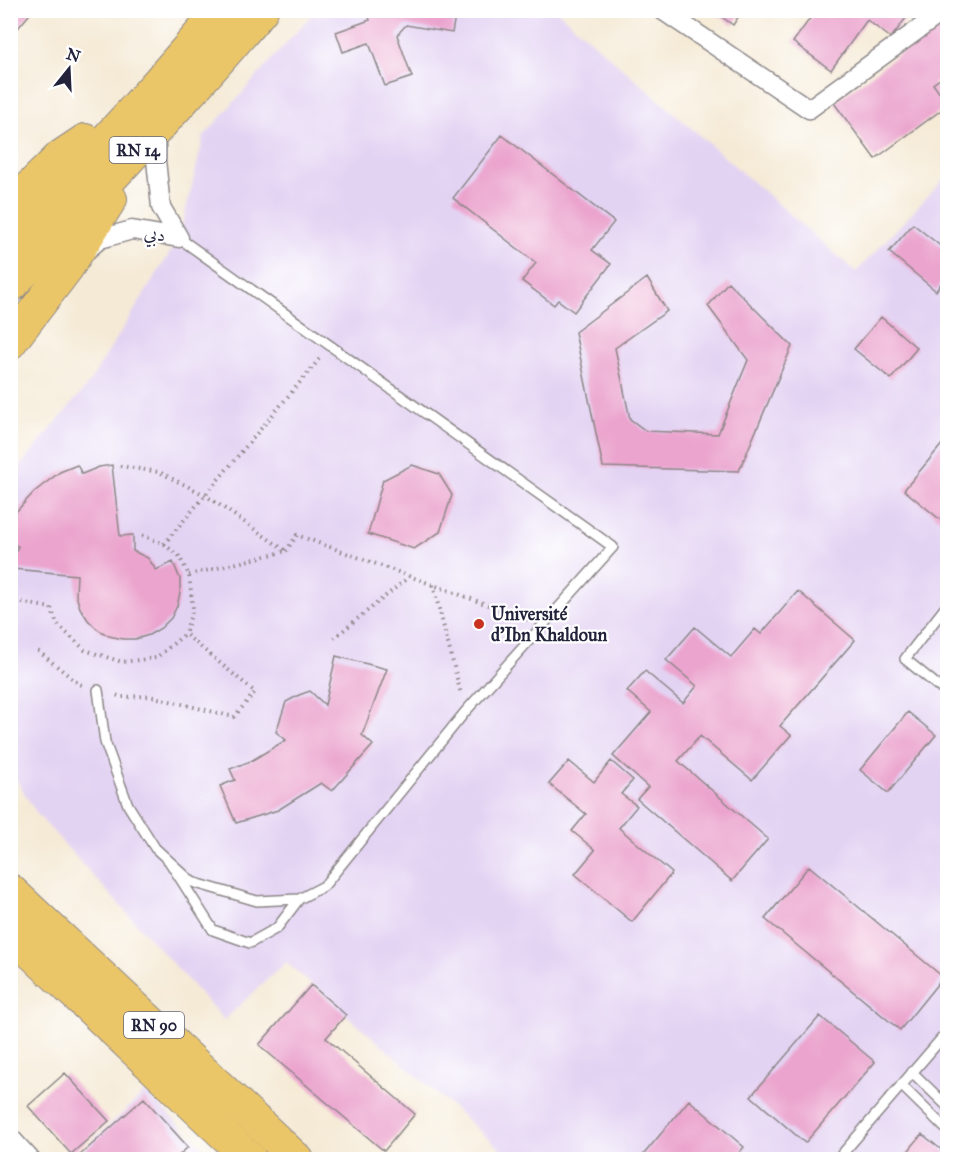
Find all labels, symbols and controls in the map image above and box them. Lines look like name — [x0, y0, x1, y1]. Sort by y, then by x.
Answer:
north arrow — [39, 39, 99, 99]
text: N — [64, 44, 83, 66]
road number: RN 14 — [110, 137, 166, 163]
street label: دبي — [142, 221, 167, 250]
place label: Université d'Ibn Khaldoun — [491, 603, 608, 646]
marker: Université d'Ibn Khaldoun — [472, 617, 486, 631]
road number: RN 90 — [124, 1012, 184, 1038]

